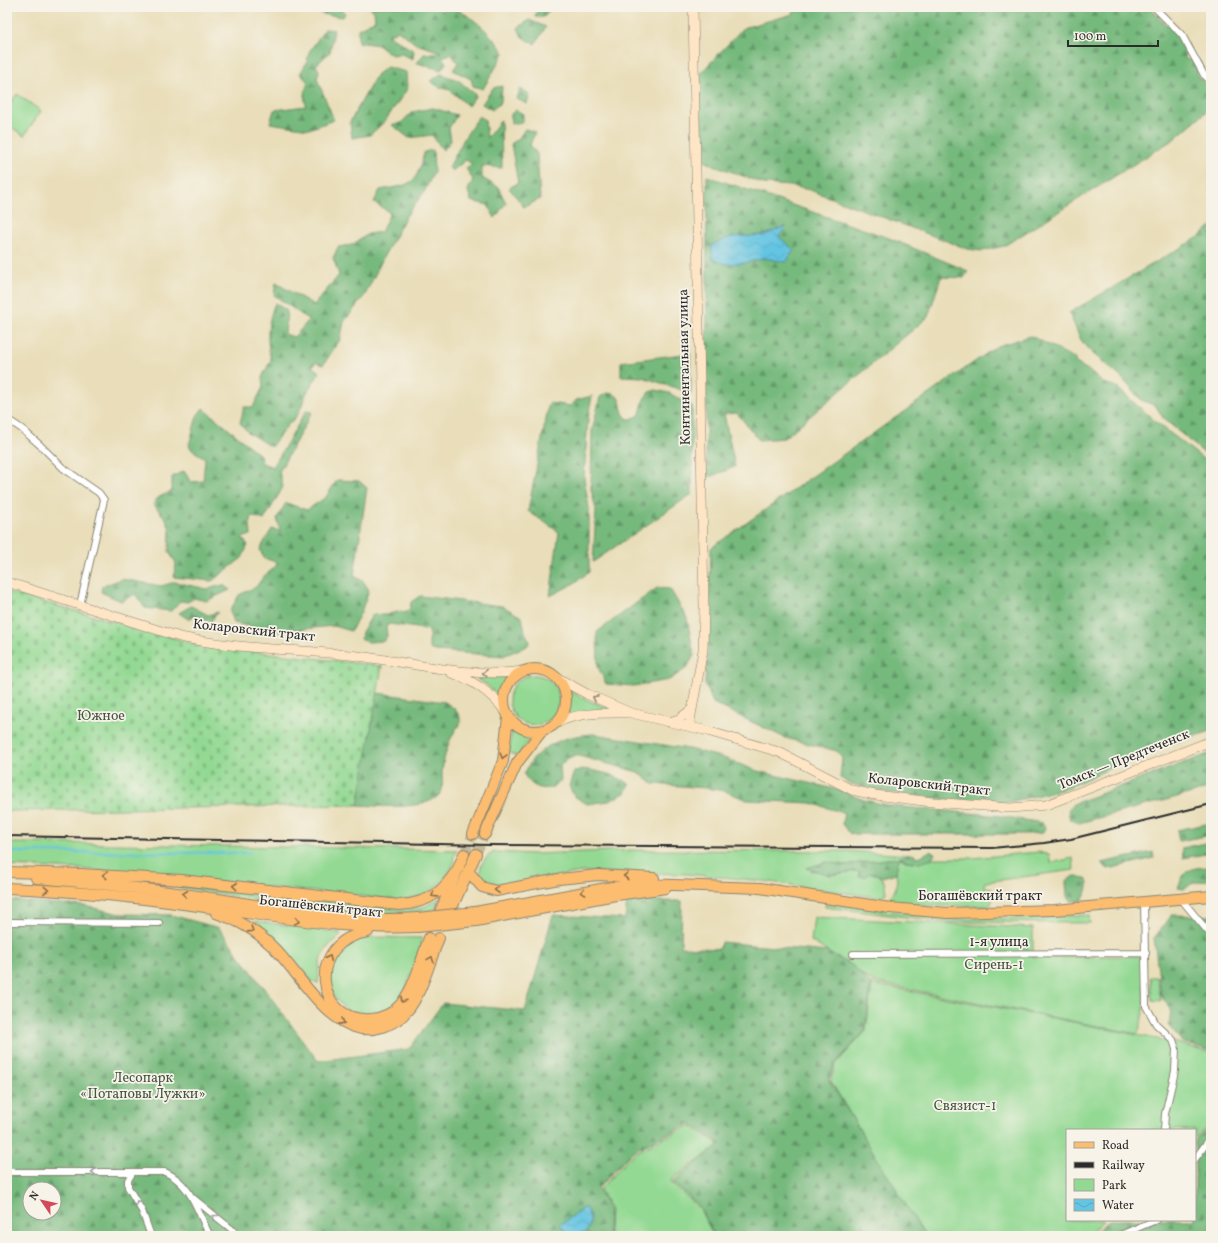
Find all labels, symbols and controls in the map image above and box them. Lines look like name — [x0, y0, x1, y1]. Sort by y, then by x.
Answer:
scale bar — [1068, 22, 1158, 48]
text: 100 m — [1074, 29, 1107, 45]
street label: Континентальная улица — [674, 289, 696, 445]
street label: Коларовский тракт — [192, 615, 316, 647]
one-way arrow — [482, 669, 488, 678]
one-way arrow — [592, 695, 599, 703]
park label: Южное — [77, 707, 125, 726]
street label: Томск — Предтеченск — [1055, 725, 1193, 795]
one-way arrow — [500, 753, 508, 759]
street label: Коларовский тракт — [867, 769, 991, 801]
one-way arrow — [102, 871, 108, 879]
one-way arrow — [623, 872, 629, 880]
one-way arrow — [232, 881, 238, 890]
one-way arrow — [43, 886, 49, 895]
one-way arrow — [494, 886, 500, 895]
street label: Богашёвский тракт — [918, 887, 1042, 906]
one-way arrow — [580, 888, 586, 896]
one-way arrow — [181, 890, 188, 899]
one-way arrow — [431, 890, 438, 898]
street label: Богашёвский тракт — [258, 891, 384, 923]
one-way arrow — [294, 916, 300, 925]
one-way arrow — [247, 925, 254, 932]
street label: 1-я улица — [969, 933, 1029, 952]
one-way arrow — [324, 954, 332, 962]
one-way arrow — [426, 955, 434, 962]
park label: Сирень-1 — [965, 956, 1023, 975]
one-way arrow — [400, 996, 408, 1003]
one-way arrow — [338, 1017, 345, 1024]
park label: Лесопарк «Потаповы Лужки» — [80, 1069, 206, 1104]
park label: Связист-1 — [934, 1097, 996, 1116]
legend — [1066, 1129, 1196, 1221]
text: Road — [1102, 1138, 1129, 1154]
text: Railway — [1102, 1158, 1145, 1174]
one-way arrow — [91, 1168, 97, 1176]
text: Park — [1102, 1178, 1127, 1194]
north arrow — [22, 1181, 62, 1221]
text: N — [26, 1189, 43, 1204]
text: Water — [1102, 1198, 1134, 1214]
one-way arrow — [135, 1200, 142, 1207]
one-way arrow — [213, 1215, 220, 1222]

